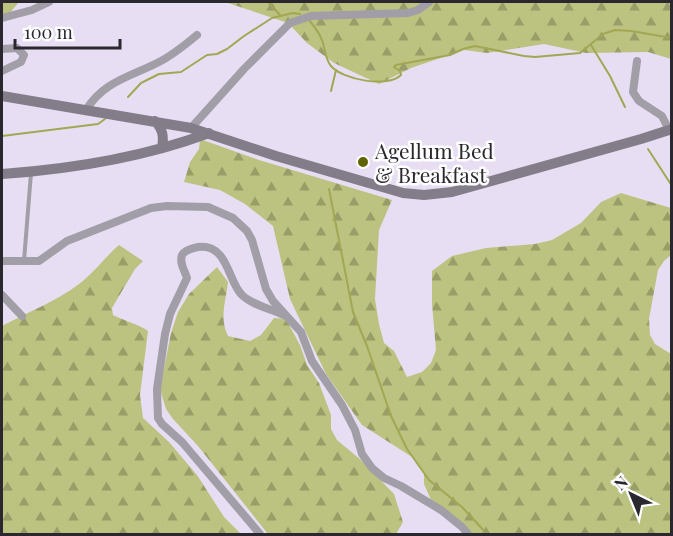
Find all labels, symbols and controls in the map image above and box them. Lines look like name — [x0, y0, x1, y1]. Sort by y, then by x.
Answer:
scale bar — [15, 12, 120, 50]
text: 100 m — [24, 20, 73, 44]
place label: Agellum Bed & Breakfast — [374, 136, 494, 188]
marker: Agellum Bed & Breakfast — [356, 155, 370, 169]
north arrow — [601, 464, 661, 524]
text: N — [609, 471, 632, 494]

